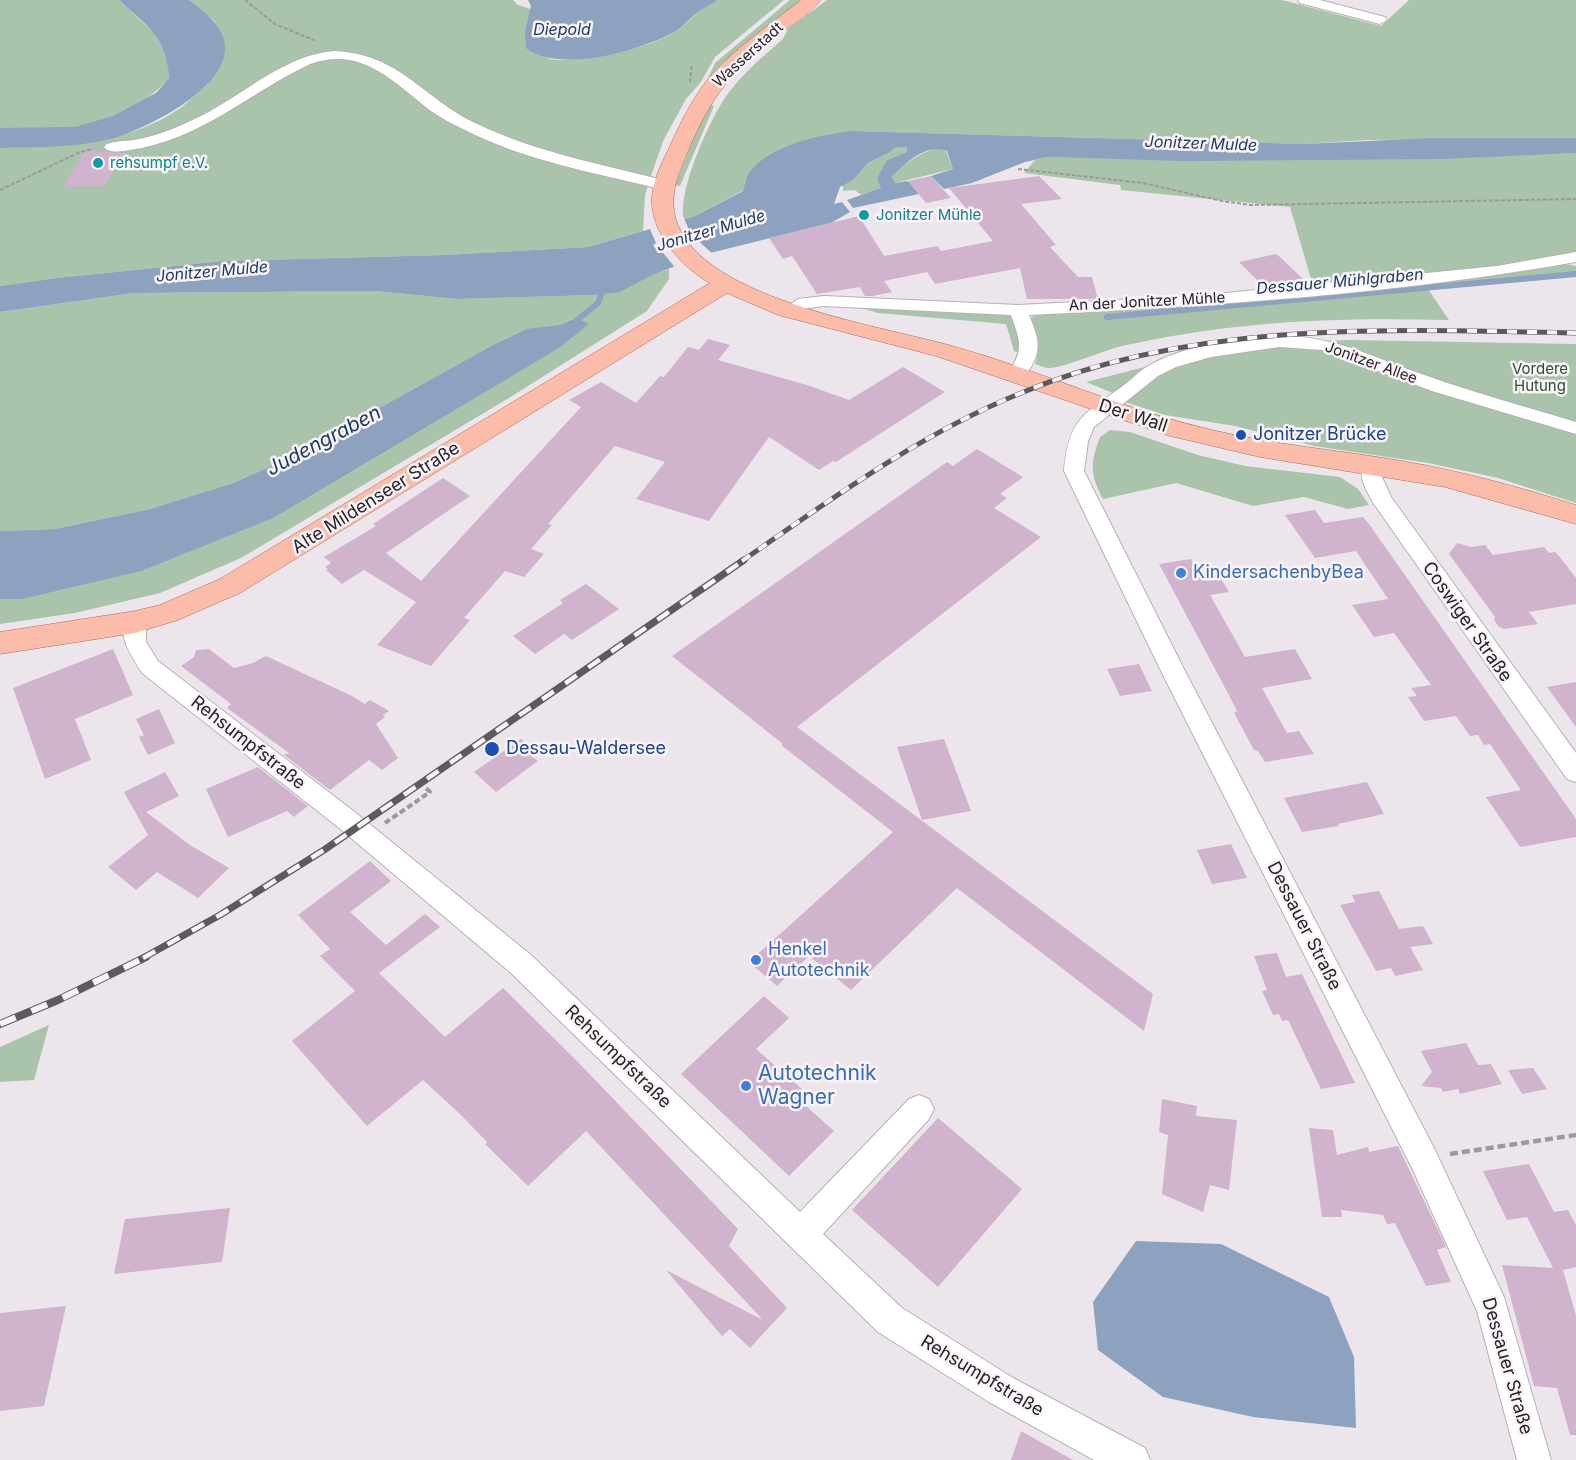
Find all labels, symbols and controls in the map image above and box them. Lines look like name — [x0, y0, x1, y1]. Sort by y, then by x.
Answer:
street label: Wasserstadt — [709, 19, 787, 91]
water label: Diepold — [533, 20, 591, 40]
water label: Jonitzer Mulde — [1144, 132, 1258, 156]
place label: rehsumpf e.V. — [110, 154, 208, 172]
marker: rehsumpf e.V. — [91, 156, 105, 170]
water label: Jonitzer Mulde — [654, 206, 768, 256]
place label: Jonitzer Mühle — [876, 206, 981, 224]
marker: Jonitzer Mühle — [857, 208, 871, 222]
water label: Jonitzer Mulde — [155, 258, 269, 286]
water label: Dessauer Mühlgraben — [1256, 265, 1424, 299]
street label: An der Jonitzer Mühle — [1068, 289, 1226, 315]
street label: Jonitzer Allee — [1322, 338, 1420, 388]
park label: Vordere Hutung — [1512, 360, 1568, 395]
street label: Der Wall — [1096, 395, 1170, 437]
water label: Judengraben — [263, 401, 385, 481]
place label: Jonitzer Brücke — [1253, 424, 1386, 446]
marker: Jonitzer Brücke — [1234, 428, 1248, 442]
street label: Alte Mildenseer Straße — [288, 438, 464, 558]
street label: Coswiger Straße — [1417, 558, 1517, 686]
place label: KindersachenbyBea — [1193, 562, 1364, 584]
marker: KindersachenbyBea — [1174, 566, 1188, 580]
street label: Rehsumpfstraße — [186, 692, 310, 794]
place label: Dessau-Waldersee — [506, 738, 666, 760]
marker: Dessau-Waldersee — [483, 740, 501, 758]
street label: Dessauer Straße — [1262, 858, 1346, 994]
place label: Henkel Autotechnik — [768, 939, 870, 982]
marker: Henkel Autotechnik — [749, 953, 763, 967]
street label: Rehsumpfstraße — [560, 1001, 676, 1113]
place label: Autotechnik Wagner — [758, 1061, 877, 1111]
marker: Autotechnik Wagner — [739, 1079, 753, 1093]
street label: Dessauer Straße — [1477, 1295, 1537, 1437]
street label: Rehsumpfstraße — [917, 1331, 1047, 1421]

